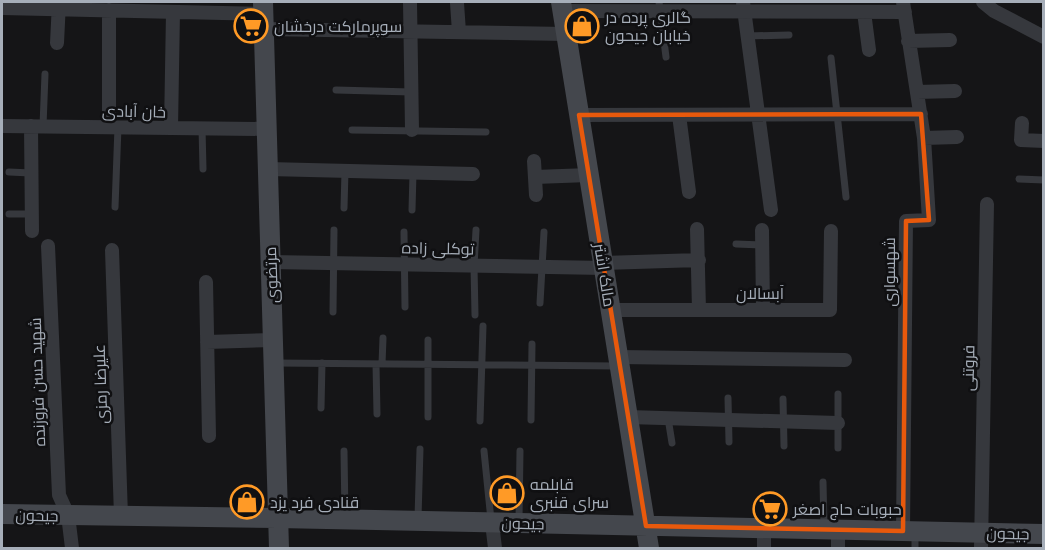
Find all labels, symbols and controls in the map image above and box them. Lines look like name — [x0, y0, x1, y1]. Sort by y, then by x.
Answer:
supermarket icon: سوپرمارکت درخشان — [233, 8, 269, 44]
shop icon: گالری پرده در خیابان جیحون — [564, 8, 600, 44]
place label: گالری پرده در خیابان جیحون — [604, 9, 691, 46]
place label: سوپرمارکت درخشان — [274, 18, 402, 38]
street label: خان آبادی — [102, 102, 166, 123]
street label: شهسواری — [881, 237, 900, 307]
street label: توکلی زاده — [402, 239, 475, 260]
street label: مالک اشتر — [590, 241, 618, 308]
street label: مرتضوی — [262, 246, 283, 304]
street label: آبسالان — [736, 285, 785, 304]
street label: شهید حسن فروزنده — [27, 317, 50, 447]
street label: علیرضا رمزی — [91, 344, 112, 424]
street label: فروتنی — [960, 345, 979, 391]
shop icon: قابلمه سرای قنبری — [489, 475, 525, 511]
place label: قابلمه سرای قنبری — [530, 476, 609, 513]
shop icon: قنادی فرد یزد — [229, 484, 265, 520]
supermarket icon: حبوبات حاج اصغر — [752, 491, 788, 527]
place label: قنادی فرد یزد — [270, 494, 359, 513]
place label: حبوبات حاج اصغر — [792, 501, 902, 521]
street label: جیحون — [15, 507, 59, 526]
street label: جیحون — [501, 515, 545, 534]
street label: جیحون — [986, 525, 1030, 544]

